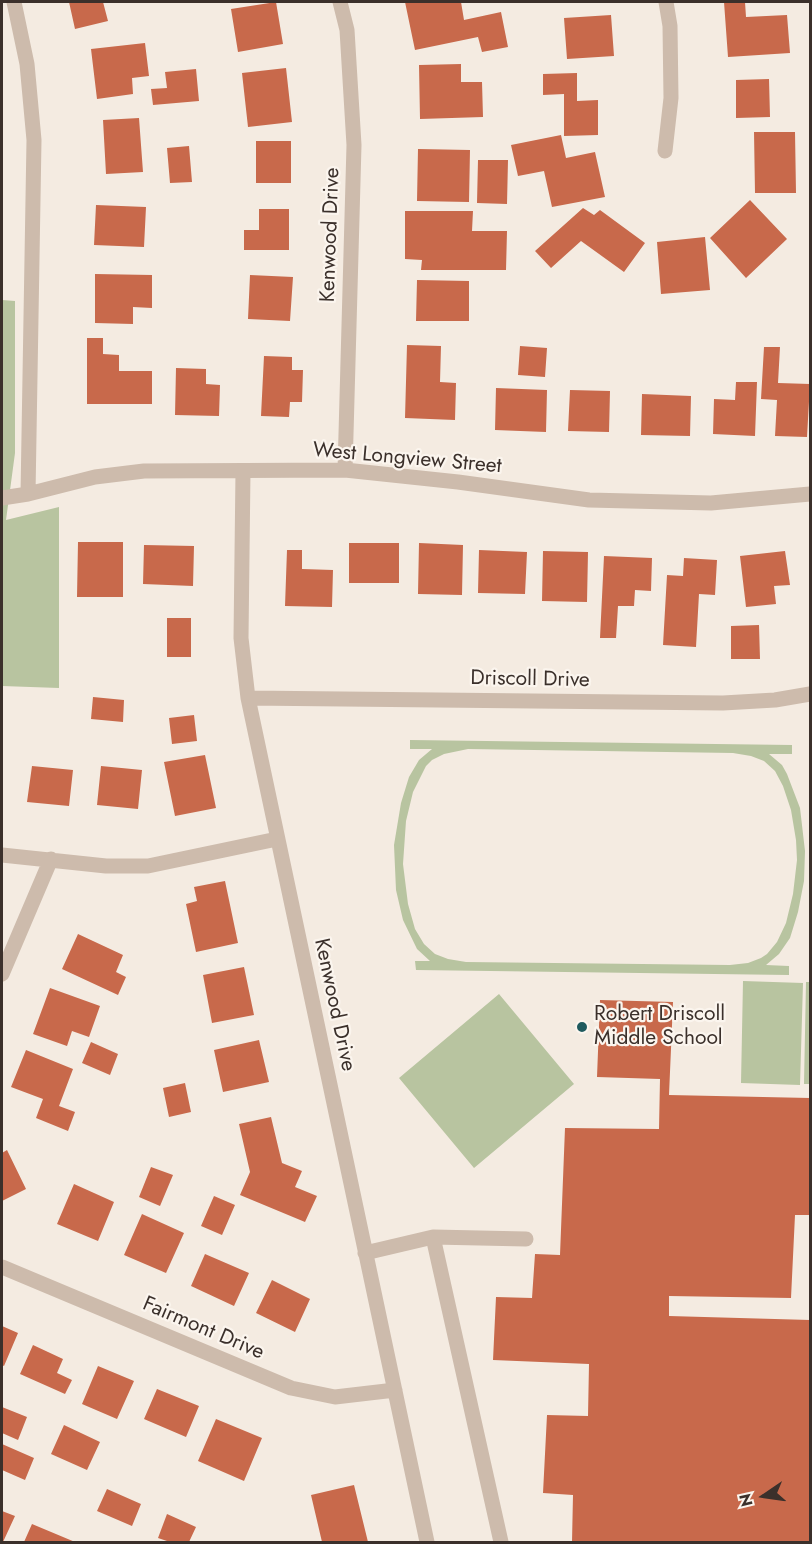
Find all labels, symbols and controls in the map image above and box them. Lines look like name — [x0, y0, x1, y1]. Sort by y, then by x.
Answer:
street label: Kenwood Drive — [316, 167, 346, 303]
street label: West Longview Street — [312, 438, 502, 480]
street label: Driscoll Drive — [470, 666, 590, 694]
street label: Kenwood Drive — [308, 936, 360, 1074]
place label: Robert Driscoll Middle School — [594, 1002, 725, 1052]
marker: Robert Driscoll Middle School — [575, 1020, 589, 1034]
street label: Fairmont Drive — [138, 1292, 268, 1366]
north arrow — [734, 1466, 794, 1526]
text: N — [733, 1491, 759, 1509]

